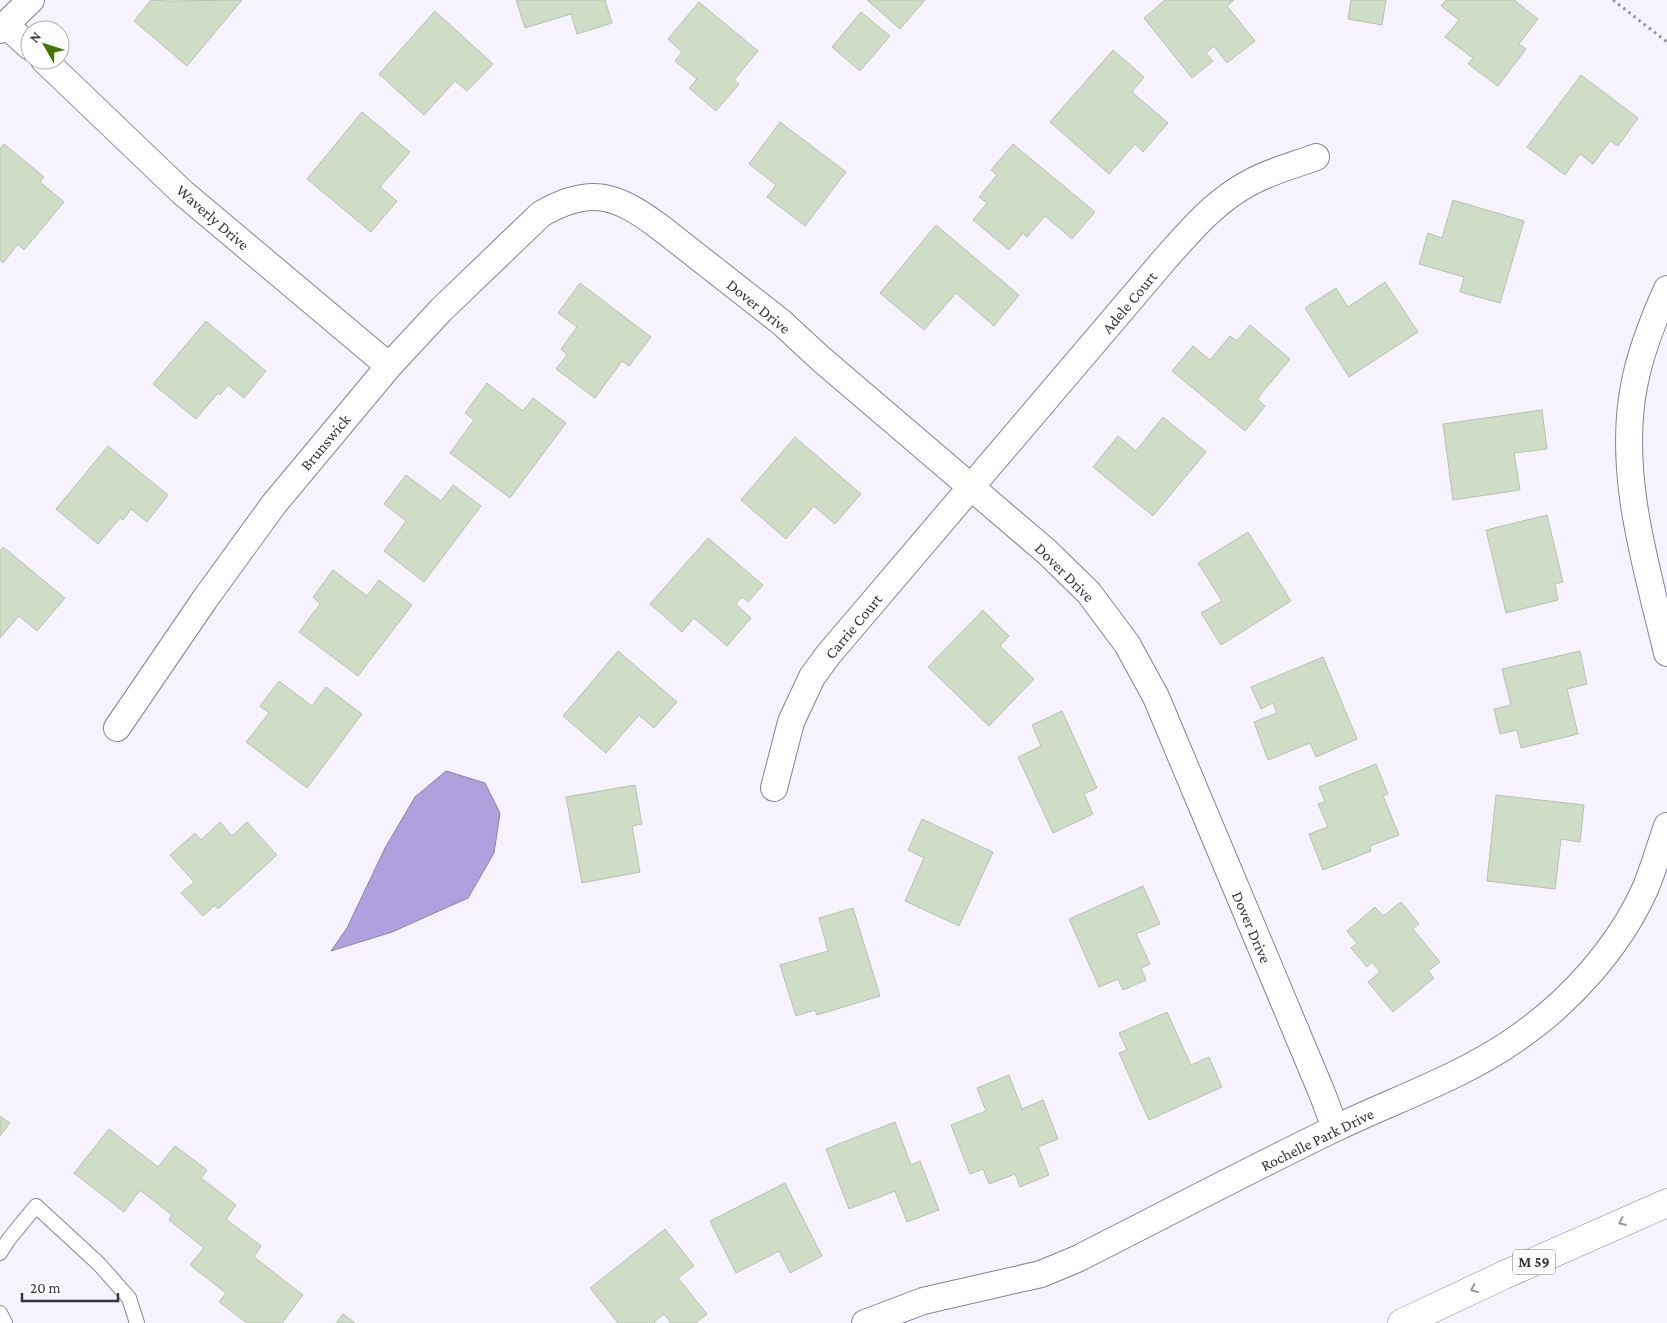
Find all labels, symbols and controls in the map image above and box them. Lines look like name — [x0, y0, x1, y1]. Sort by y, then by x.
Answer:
north arrow — [20, 20, 70, 70]
text: N — [26, 28, 44, 46]
street label: Waverly Drive — [172, 181, 252, 254]
street label: Adele Court — [1099, 267, 1161, 337]
street label: Dover Drive — [724, 276, 794, 337]
street label: Brunswick — [297, 411, 354, 474]
street label: Dover Drive — [1032, 539, 1098, 605]
street label: Carrie Court — [821, 590, 886, 662]
street label: Dover Drive — [1229, 889, 1274, 966]
street label: Rochelle Park Drive — [1258, 1105, 1376, 1174]
one-way arrow — [1618, 1216, 1627, 1227]
road number: M 59 — [1513, 1250, 1555, 1274]
scale bar — [22, 1270, 119, 1302]
text: 20 m — [30, 1280, 61, 1296]
one-way arrow — [1470, 1283, 1479, 1293]

